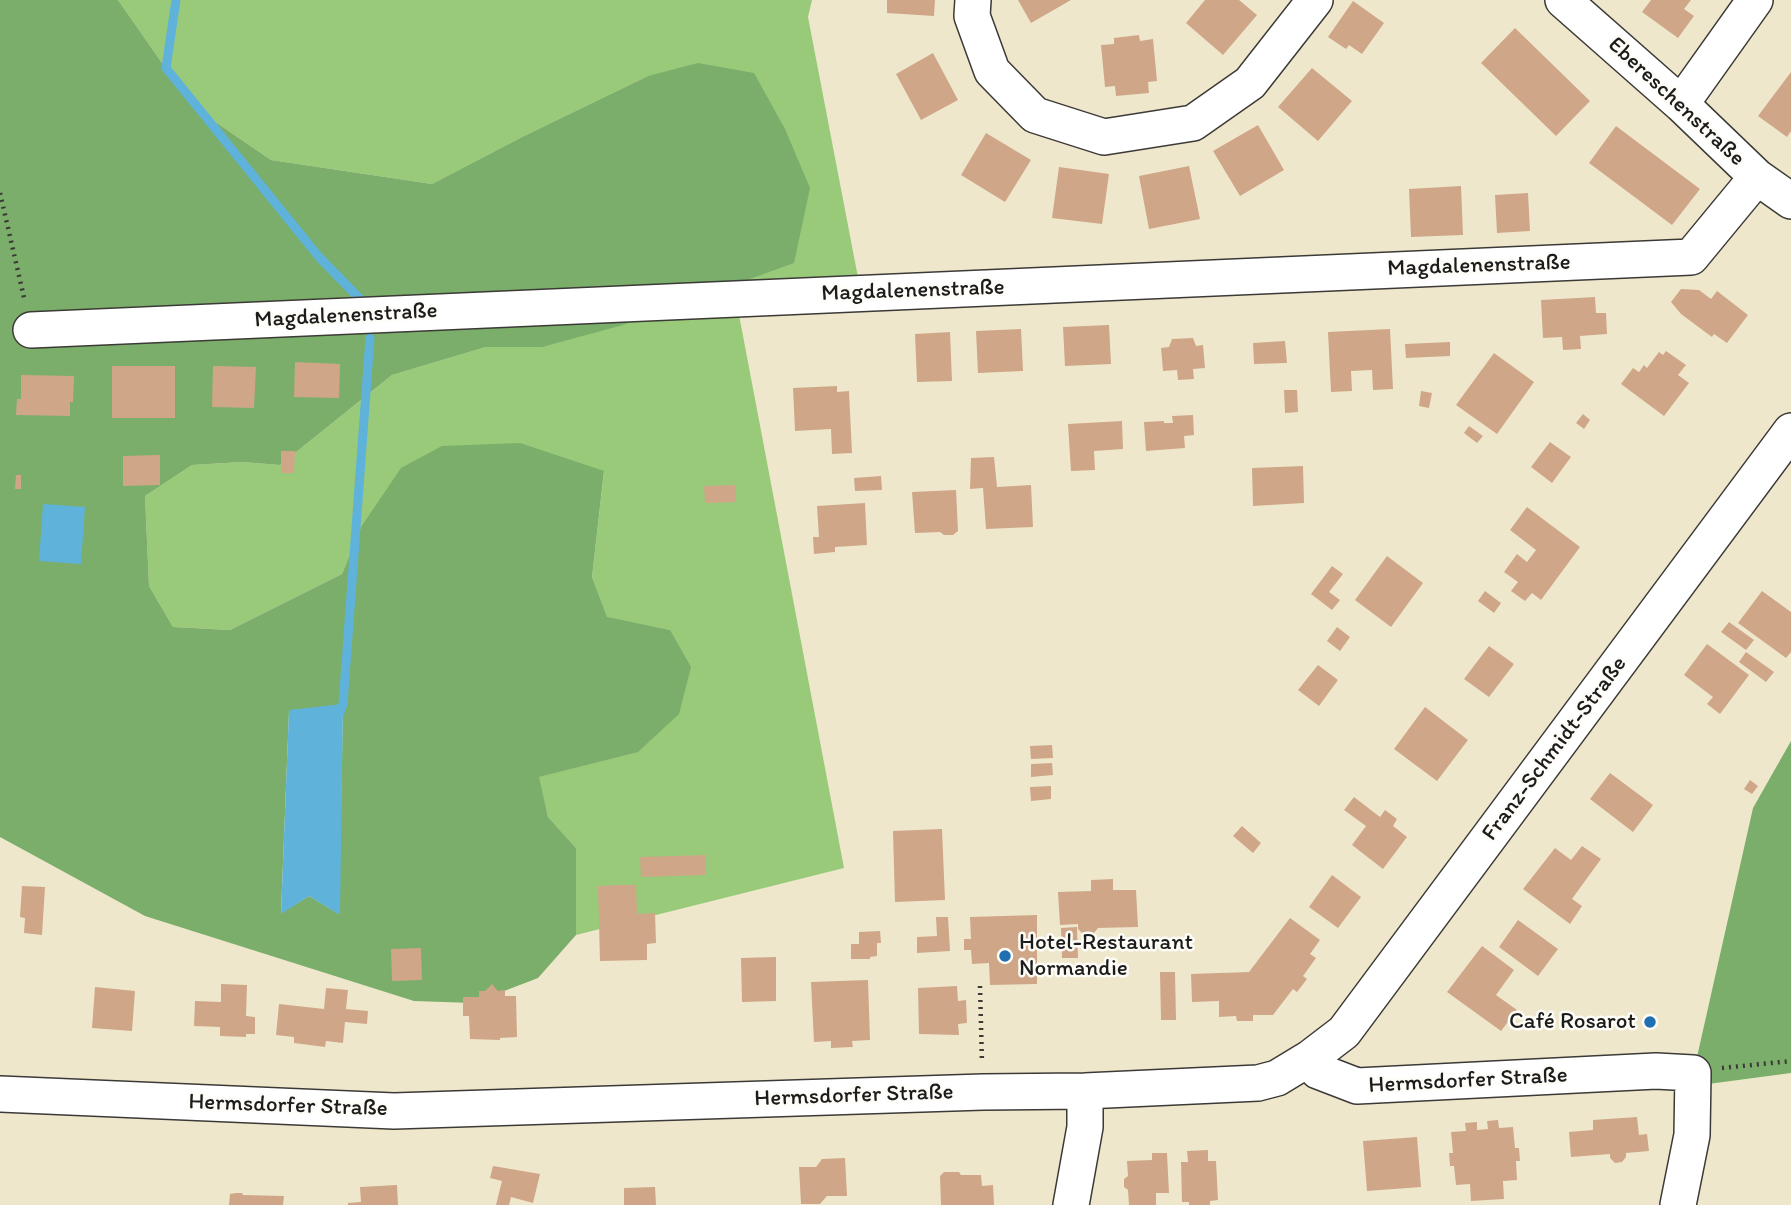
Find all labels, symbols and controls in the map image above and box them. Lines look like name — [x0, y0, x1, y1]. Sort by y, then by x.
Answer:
street label: Ebereschenstraße — [1602, 31, 1750, 173]
street label: Magdalenenstraße — [1387, 249, 1571, 283]
street label: Magdalenenstraße — [821, 274, 1005, 308]
street label: Magdalenenstraße — [254, 297, 438, 335]
street label: Franz-Schmidt-Straße — [1477, 651, 1633, 847]
place label: Hotel-Restaurant Normandie — [1019, 929, 1193, 983]
marker: Hotel-Restaurant Normandie — [997, 948, 1013, 964]
place label: Café Rosarot — [1509, 1008, 1636, 1036]
marker: Café Rosarot — [1642, 1014, 1658, 1030]
street label: Hermsdorfer Straße — [1368, 1062, 1568, 1100]
street label: Hermsdorfer Straße — [754, 1079, 954, 1113]
street label: Hermsdorfer Straße — [188, 1089, 388, 1123]

